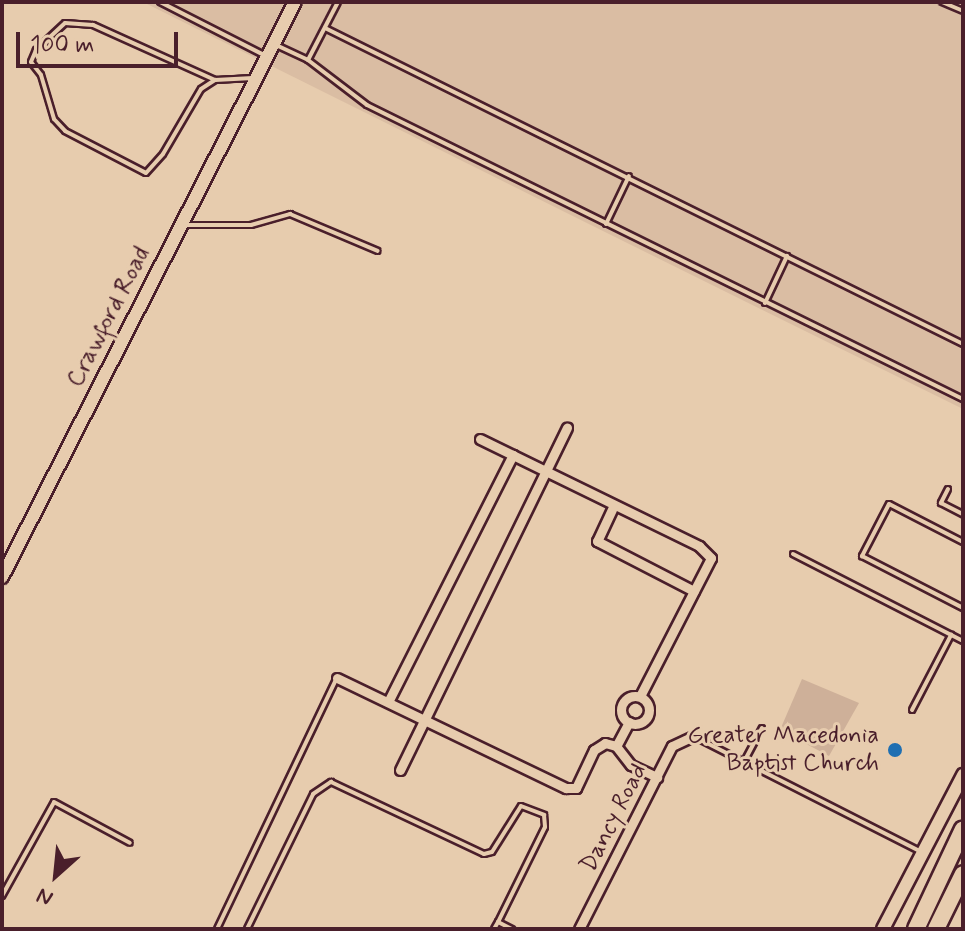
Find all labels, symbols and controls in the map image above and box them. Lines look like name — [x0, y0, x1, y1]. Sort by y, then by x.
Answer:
scale bar — [20, 16, 182, 66]
text: 100 m — [30, 30, 94, 61]
street label: Crawford Road — [62, 243, 156, 391]
place label: Greater Macedonia Baptist Church — [687, 722, 879, 778]
marker: Greater Macedonia Baptist Church — [886, 741, 904, 759]
street label: Dancy Road — [574, 759, 654, 877]
north arrow — [16, 835, 96, 915]
text: N — [32, 881, 58, 912]

